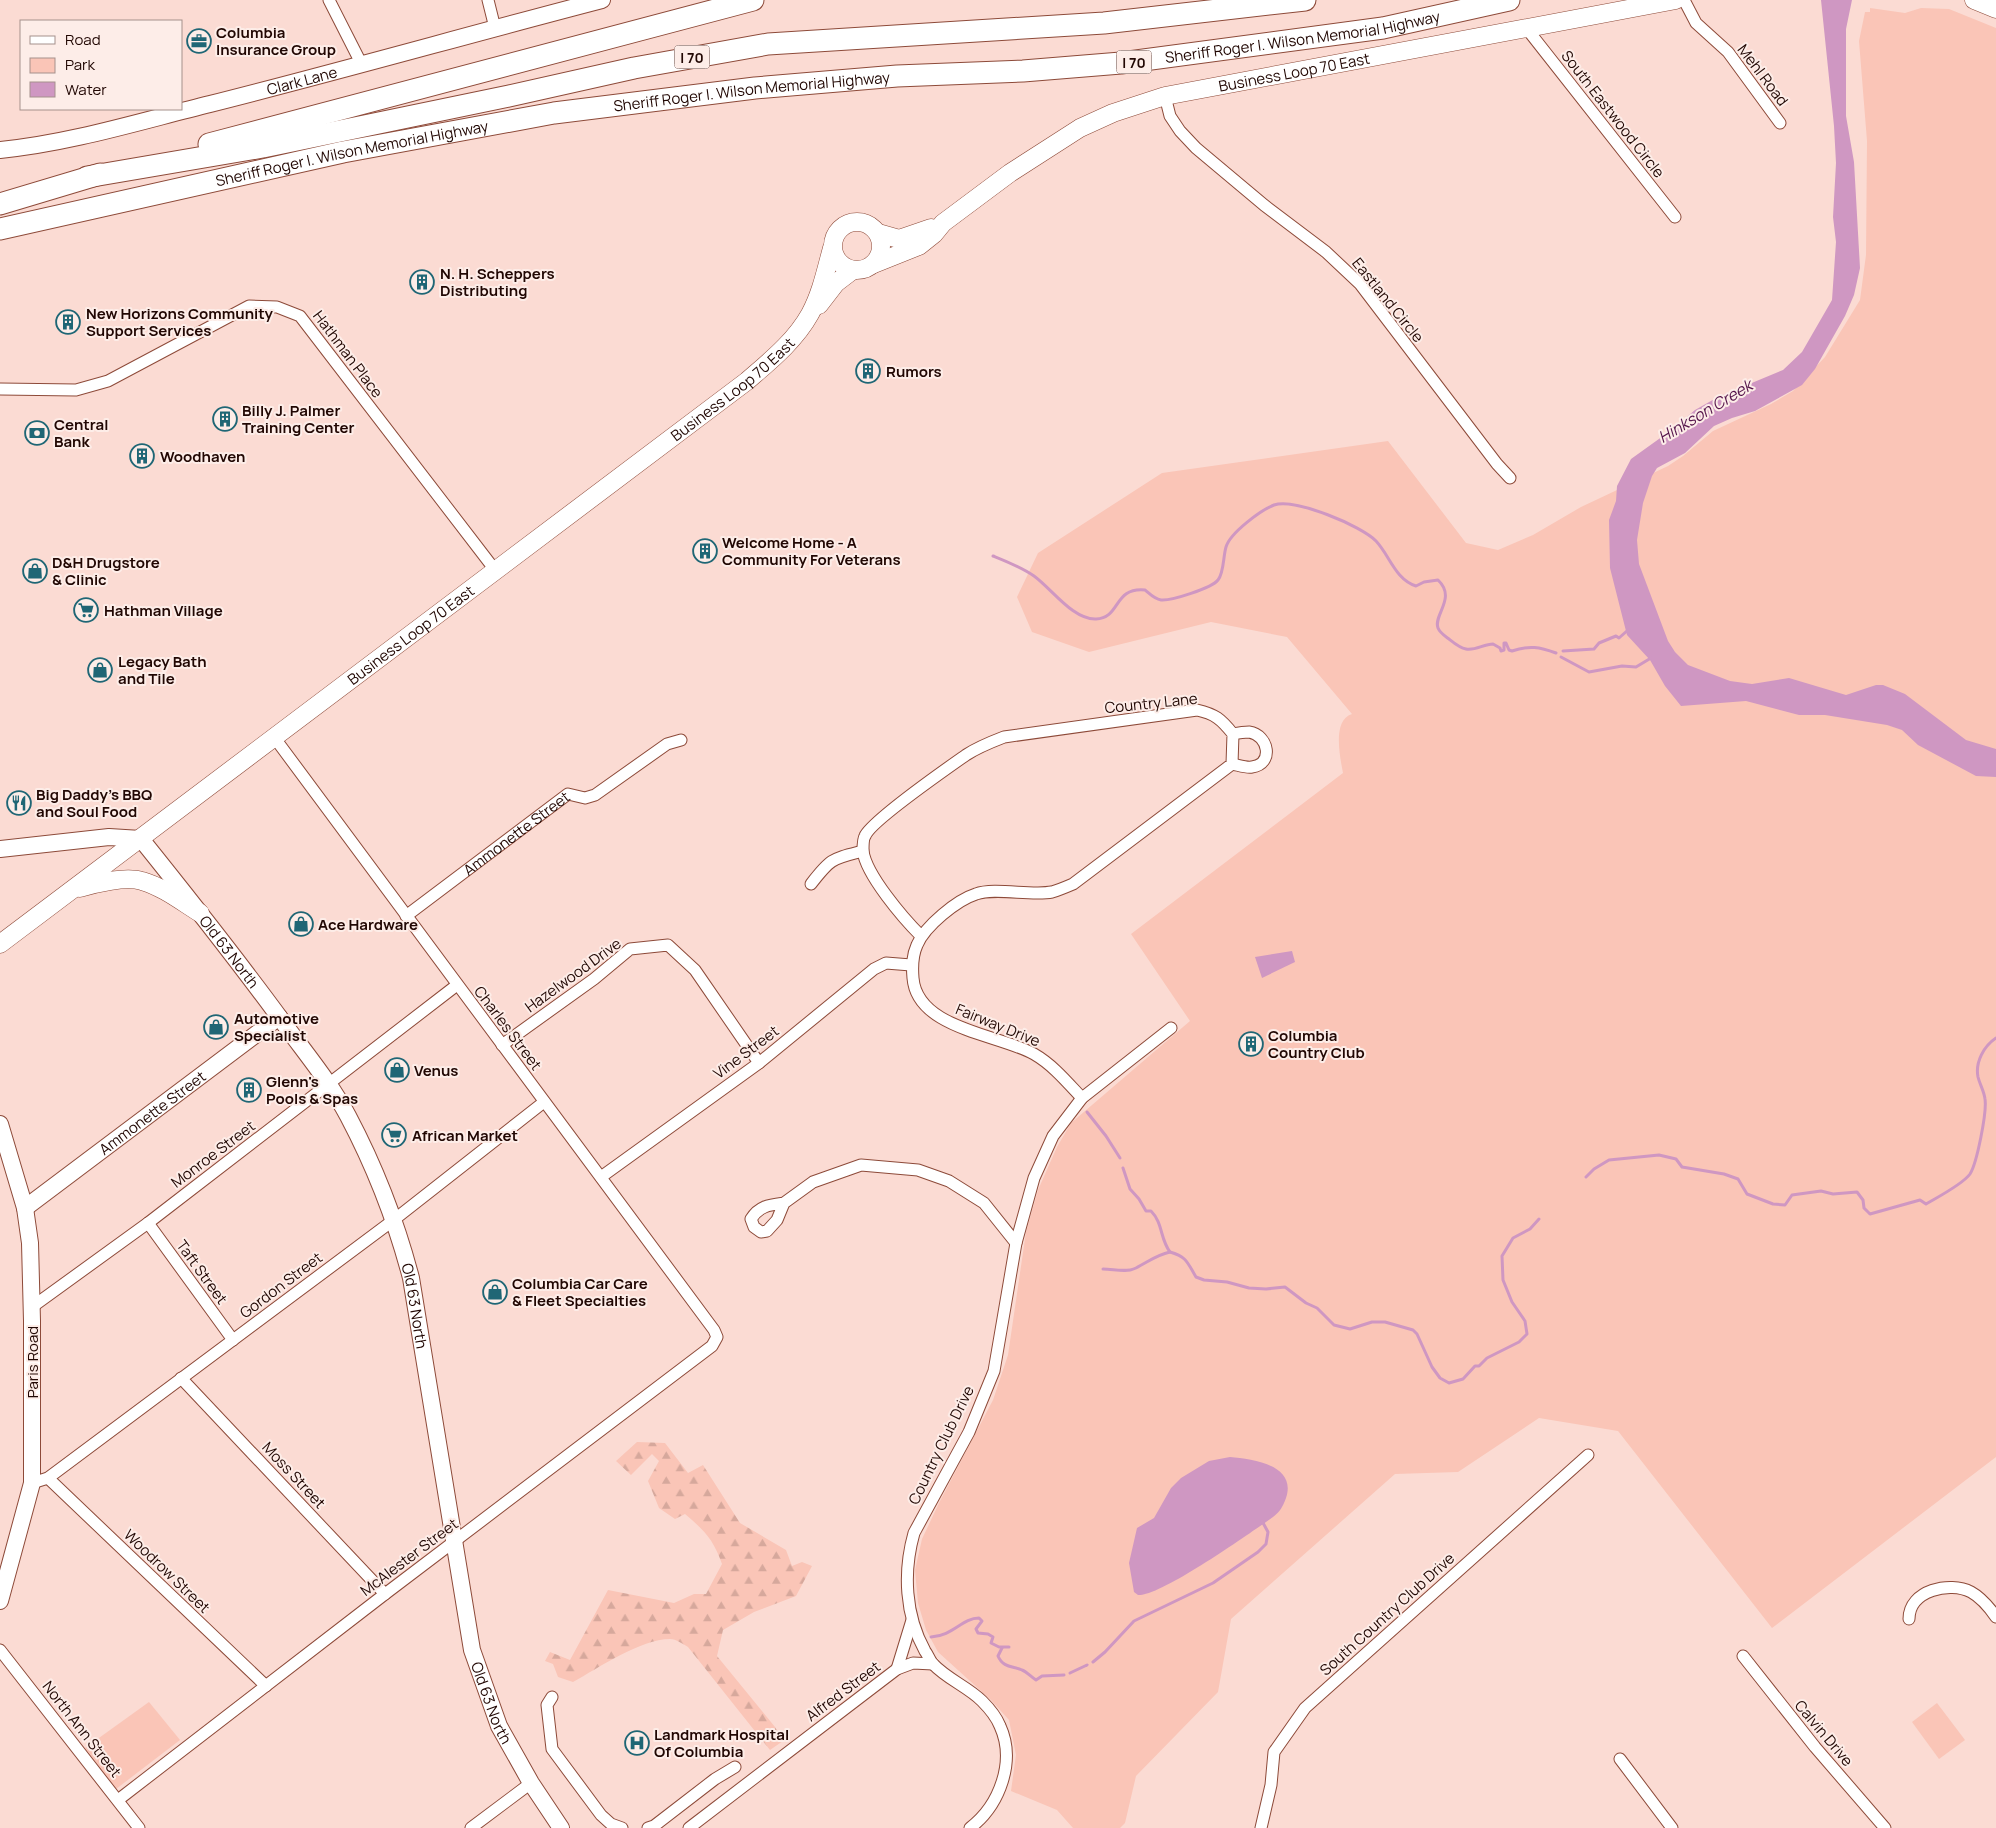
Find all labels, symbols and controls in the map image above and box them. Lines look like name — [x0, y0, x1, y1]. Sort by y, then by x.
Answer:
street label: Sheriff Roger I. Wilson Memorial Highway — [1164, 5, 1442, 68]
legend — [20, 20, 182, 110]
place label: Columbia Insurance Group — [216, 22, 336, 60]
office icon: Columbia Insurance Group — [186, 28, 212, 54]
text: Road — [65, 29, 101, 50]
street label: Mehl Road — [1733, 40, 1793, 110]
road number: I 70 — [674, 46, 710, 68]
street label: South Eastwood Circle — [1557, 46, 1670, 182]
street label: Business Loop 70 East — [1217, 47, 1372, 96]
road number: I 70 — [1116, 51, 1152, 74]
text: Park — [65, 54, 95, 75]
street label: Clark Lane — [264, 61, 340, 100]
street label: Sheriff Roger I. Wilson Memorial Highway — [612, 66, 891, 116]
text: Water — [65, 79, 107, 100]
street label: Sheriff Roger I. Wilson Memorial Highway — [213, 115, 490, 191]
street label: Eastland Circle — [1347, 253, 1429, 347]
place label: N. H. Scheppers Distributing — [440, 263, 555, 301]
building icon: N. H. Scheppers Distributing — [409, 269, 435, 295]
place label: New Horizons Community Support Services — [86, 303, 274, 341]
street label: Hathman Place — [308, 306, 388, 402]
building icon: New Horizons Community Support Services — [55, 309, 81, 335]
street label: Business Loop 70 East — [666, 333, 799, 446]
building icon: Rumors — [855, 358, 881, 384]
place label: Rumors — [886, 361, 942, 382]
water label: Hinkson Creek — [1654, 373, 1758, 448]
place label: Billy J. Palmer Training Center — [242, 400, 355, 438]
building icon: Billy J. Palmer Training Center — [212, 406, 238, 432]
place label: Central Bank — [54, 414, 108, 452]
bank icon: Central Bank — [24, 420, 50, 446]
building icon: Woodhaven — [129, 443, 155, 469]
place label: Woodhaven — [160, 446, 245, 467]
place label: Welcome Home - A Community For Veterans — [722, 532, 901, 570]
building icon: Welcome Home - A Community For Veterans — [692, 538, 718, 564]
place label: D&H Drugstore & Clinic — [52, 552, 160, 590]
shop icon: D&H Drugstore & Clinic — [22, 558, 48, 584]
street label: Business Loop 70 East — [343, 580, 478, 689]
supermarket icon: Hathman Village — [73, 597, 99, 623]
place label: Hathman Village — [104, 600, 223, 621]
place label: Legacy Bath and Tile — [118, 651, 207, 689]
shop icon: Legacy Bath and Tile — [87, 657, 113, 683]
street label: Country Lane — [1104, 688, 1199, 718]
place label: Big Daddy's BBQ and Soul Food — [36, 784, 152, 822]
street label: Ammonette Street — [459, 786, 574, 880]
restaurant icon: Big Daddy's BBQ and Soul Food — [6, 790, 32, 816]
street label: Old 63 North — [195, 911, 264, 992]
shop icon: Ace Hardware — [288, 911, 314, 937]
place label: Ace Hardware — [318, 914, 418, 935]
street label: Hazelwood Drive — [521, 933, 626, 1017]
street label: Charles Street — [469, 982, 547, 1074]
street label: Fairway Drive — [953, 999, 1044, 1052]
place label: Automotive Specialist — [234, 1008, 319, 1046]
shop icon: Automotive Specialist — [203, 1014, 229, 1040]
street label: Vine Street — [709, 1020, 783, 1084]
place label: Columbia Country Club — [1268, 1025, 1365, 1063]
building icon: Columbia Country Club — [1238, 1031, 1264, 1057]
shop icon: Venus — [384, 1057, 410, 1083]
place label: Venus — [414, 1060, 458, 1081]
street label: Ammonette Street — [94, 1065, 210, 1159]
place label: Glenn's Pools & Spas — [266, 1071, 358, 1109]
building icon: Glenn's Pools & Spas — [236, 1077, 262, 1103]
street label: Monroe Street — [167, 1115, 259, 1193]
supermarket icon: African Market — [381, 1122, 407, 1148]
place label: African Market — [412, 1125, 518, 1146]
street label: Taft Street — [172, 1236, 232, 1308]
street label: Gordon Street — [235, 1247, 327, 1323]
street label: Old 63 North — [397, 1261, 433, 1350]
place label: Columbia Car Care & Fleet Specialties — [512, 1273, 648, 1311]
shop icon: Columbia Car Care & Fleet Specialties — [482, 1279, 508, 1305]
street label: Paris Road — [22, 1326, 43, 1398]
street label: Country Club Drive — [903, 1382, 979, 1508]
street label: Moss Street — [258, 1437, 330, 1513]
street label: McAlester Street — [356, 1513, 462, 1601]
street label: Woodrow Street — [119, 1524, 215, 1618]
street label: South Country Club Drive — [1315, 1548, 1459, 1680]
street label: Alfred Street — [801, 1656, 885, 1726]
street label: Old 63 North — [466, 1659, 517, 1747]
street label: North Ann Street — [38, 1676, 126, 1782]
street label: Calvin Drive — [1790, 1695, 1858, 1771]
place label: Landmark Hospital Of Columbia — [654, 1724, 789, 1762]
hospital icon: Landmark Hospital Of Columbia — [624, 1730, 650, 1756]

